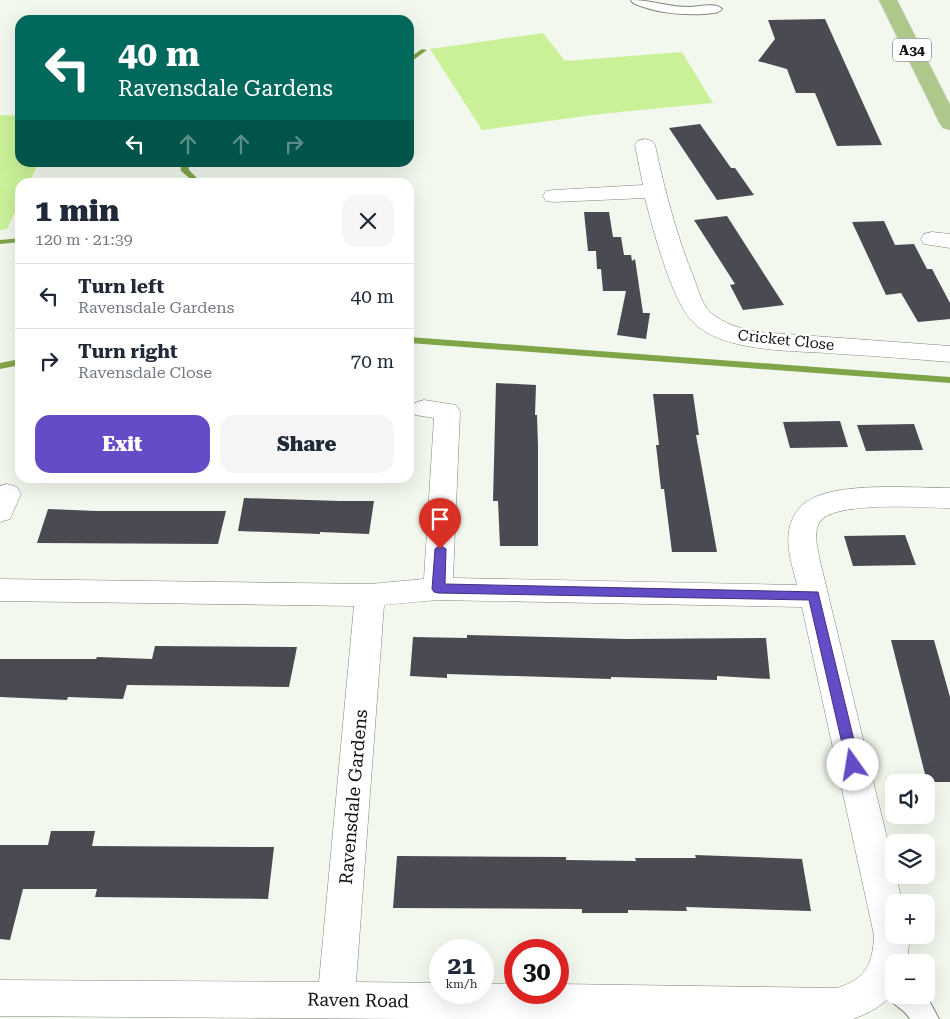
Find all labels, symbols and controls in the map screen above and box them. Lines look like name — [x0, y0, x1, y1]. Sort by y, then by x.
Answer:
text: 40 m — [118, 34, 200, 75]
icon: left — [35, 35, 100, 100]
road number: A34 — [893, 38, 931, 62]
text: Ravensdale Gardens — [118, 76, 333, 101]
icon: left — [121, 130, 149, 158]
icon: ahead — [174, 130, 202, 158]
icon: ahead — [227, 130, 255, 158]
icon: right — [280, 130, 308, 158]
text: 1 min — [35, 193, 119, 228]
button: close — [342, 195, 394, 247]
text: 120 m · 21:39 — [35, 230, 133, 249]
text: Turn left — [78, 275, 164, 298]
icon: left — [35, 282, 63, 310]
text: 40 m — [351, 285, 394, 308]
text: Ravensdale Gardens — [78, 298, 234, 317]
street label: Cricket Close — [737, 326, 835, 354]
text: Turn right — [78, 340, 178, 363]
icon: right — [35, 347, 63, 375]
text: 70 m — [351, 350, 394, 373]
text: Ravensdale Close — [78, 363, 212, 382]
button: Exit — [35, 415, 210, 473]
button: Share — [220, 415, 394, 473]
pin — [419, 498, 461, 549]
icon: arrive — [426, 505, 454, 533]
street label: Ravensdale Gardens — [335, 709, 371, 885]
position arrow — [826, 738, 878, 790]
map controls — [885, 774, 935, 1004]
button: sound — [885, 774, 935, 824]
button: layers — [885, 834, 935, 884]
button: + — [885, 894, 935, 944]
speed limit sign: 30 — [504, 939, 569, 1004]
text: 21 — [447, 951, 476, 980]
button: − — [885, 954, 935, 1004]
text: km/h — [445, 977, 478, 991]
street label: Raven Road — [307, 989, 410, 1011]

